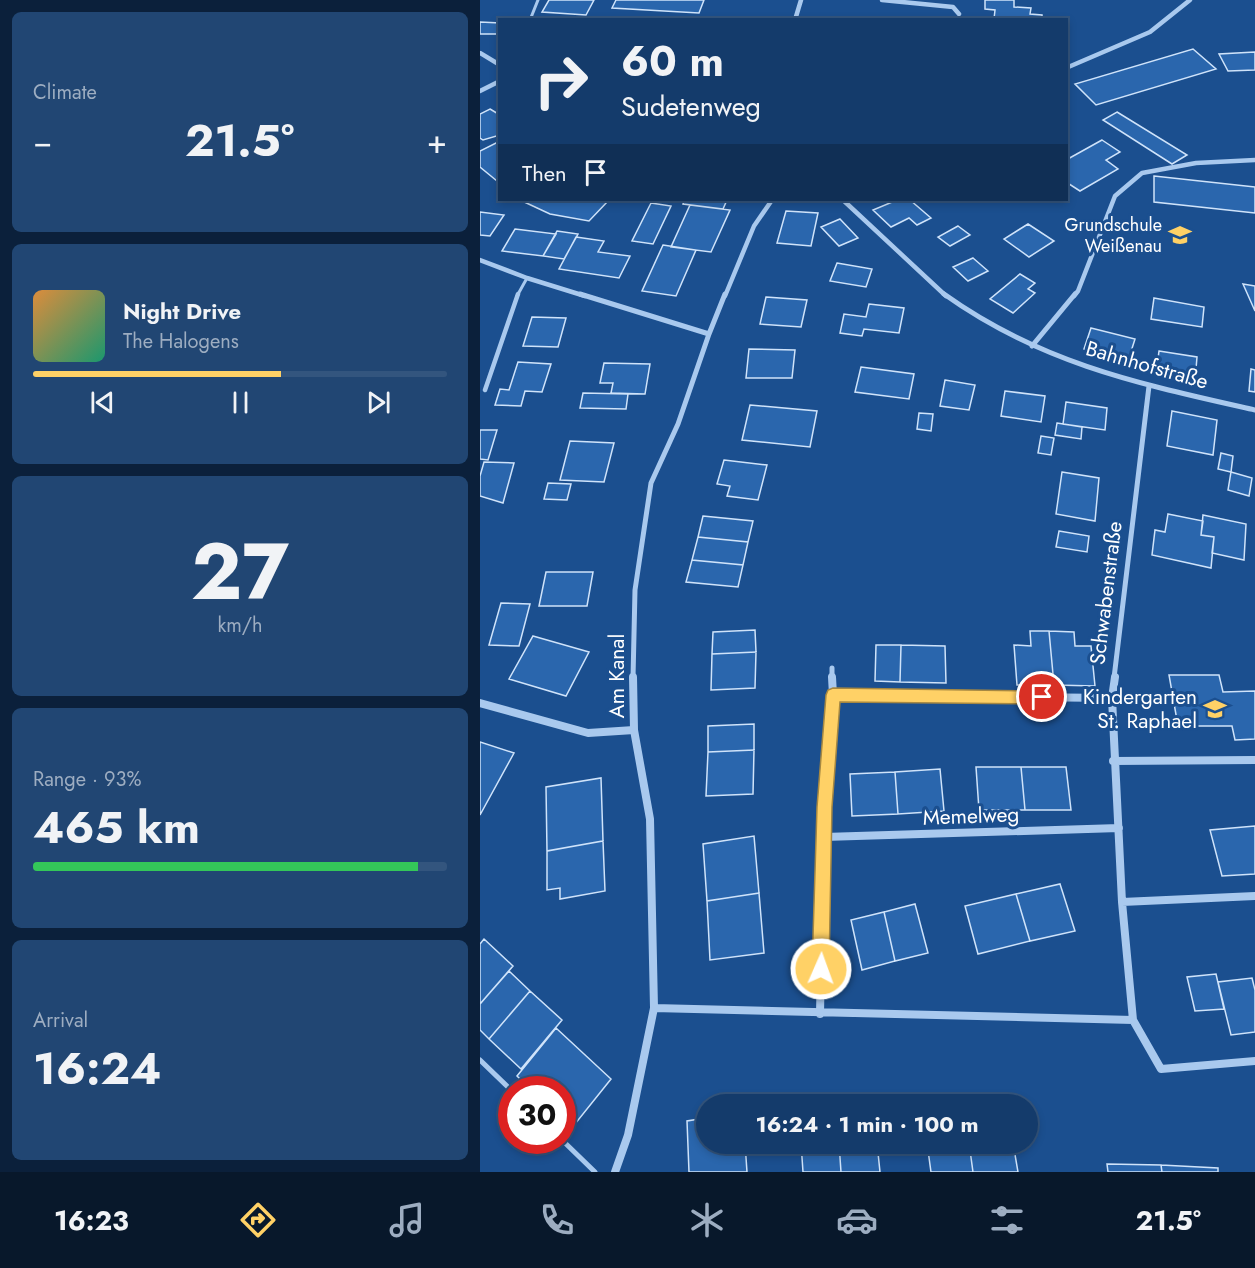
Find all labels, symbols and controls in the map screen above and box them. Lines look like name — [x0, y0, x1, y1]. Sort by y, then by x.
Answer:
text: 60 m — [621, 31, 724, 92]
icon: right — [522, 42, 600, 120]
text: Climate — [33, 78, 97, 107]
text: Sudetenweg — [621, 87, 761, 126]
text: 21.5° — [185, 108, 294, 173]
text: − — [33, 118, 52, 165]
text: + — [427, 118, 447, 165]
icon: arrive — [579, 156, 612, 189]
text: Then — [522, 157, 567, 189]
place label: Grundschule Weißenau — [1065, 212, 1162, 259]
school or university icon: Grundschule Weißenau — [1167, 222, 1193, 248]
text: Night Drive — [123, 295, 241, 327]
text: The Halogens — [123, 327, 239, 356]
street label: Bahnhofstraße — [1082, 333, 1212, 397]
icon: previous — [86, 386, 119, 419]
icon: pause — [224, 386, 257, 419]
icon: next — [362, 386, 395, 419]
text: 27 — [191, 516, 289, 628]
street label: Schwabenstraße — [1082, 519, 1130, 666]
text: km/h — [217, 611, 263, 640]
street label: Am Kanal — [602, 634, 632, 718]
pin — [1016, 671, 1067, 722]
icon: arrive — [1025, 680, 1058, 713]
place label: Kindergarten St. Raphael — [1083, 682, 1197, 736]
school or university icon: Kindergarten St. Raphael — [1202, 696, 1228, 722]
text: Range · 93% — [33, 765, 141, 794]
text: 465 km — [33, 795, 200, 860]
street label: Memelweg — [922, 799, 1020, 833]
position arrow — [789, 937, 853, 1001]
text: Arrival — [33, 1006, 88, 1035]
text: 16:24 — [33, 1036, 161, 1101]
speed limit sign: 30 — [498, 1076, 576, 1154]
text: 16:24 · 1 min · 100 m — [756, 1108, 978, 1140]
icon: directions — [237, 1199, 279, 1241]
icon: music — [386, 1199, 428, 1241]
icon: phone — [536, 1199, 578, 1241]
icon: climate — [686, 1199, 728, 1241]
icon: car — [836, 1199, 878, 1241]
icon: filters — [986, 1199, 1028, 1241]
text: 16:23 — [54, 1201, 129, 1240]
text: 21.5° — [1135, 1201, 1201, 1240]

